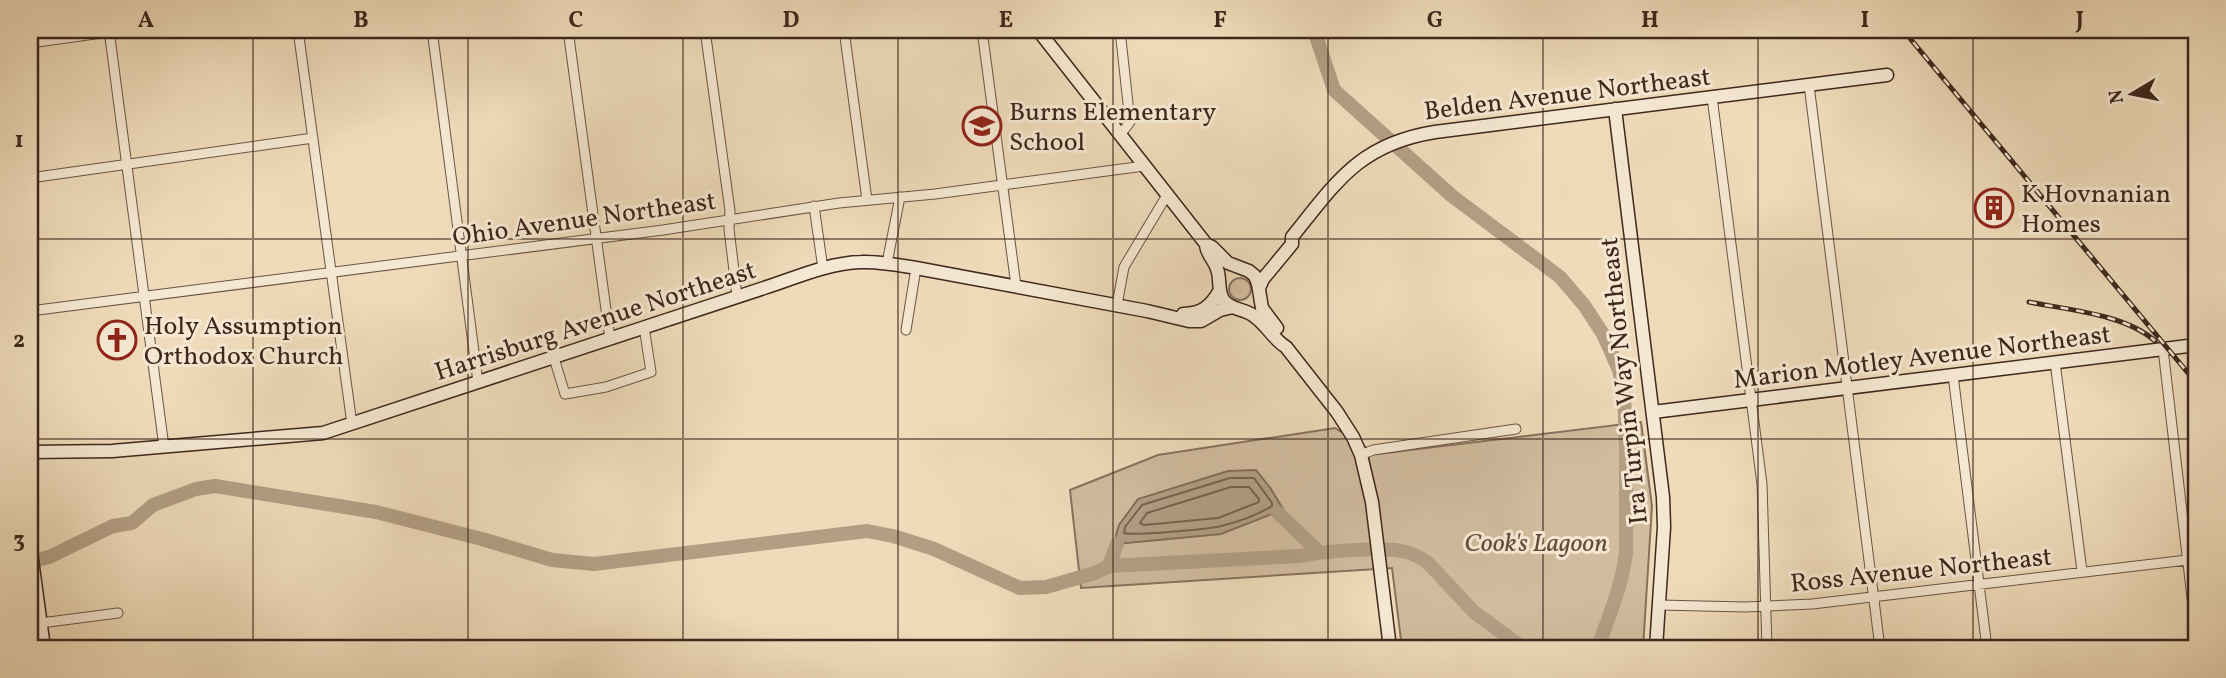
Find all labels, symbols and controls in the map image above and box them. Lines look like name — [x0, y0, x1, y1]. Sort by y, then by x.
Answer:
text: A — [138, 5, 154, 37]
text: B — [353, 5, 369, 37]
text: C — [569, 5, 583, 37]
text: D — [783, 5, 800, 37]
text: E — [999, 5, 1013, 37]
text: F — [1213, 5, 1227, 37]
text: G — [1427, 5, 1443, 37]
text: H — [1641, 5, 1659, 37]
text: I — [1861, 5, 1869, 37]
text: J — [2075, 5, 2084, 37]
street label: Belden Avenue Northeast — [1422, 60, 1713, 130]
north arrow — [2096, 60, 2166, 130]
text: N — [2103, 87, 2131, 106]
place label: Burns Elementary School — [1009, 95, 1216, 161]
school or university icon: Burns Elementary School — [961, 105, 1003, 147]
text: 1 — [14, 125, 24, 157]
place label: K Hovnanian Homes — [2021, 177, 2171, 243]
street label: Ohio Avenue Northeast — [450, 184, 718, 256]
building icon: K Hovnanian Homes — [1973, 187, 2015, 229]
street label: Ira Turpin Way Northeast — [1592, 235, 1658, 526]
street label: Harrisburg Avenue Northeast — [430, 253, 761, 391]
place label: Holy Assumption Orthodox Church — [144, 309, 344, 375]
street label: Marion Motley Avenue Northeast — [1732, 317, 2113, 399]
church icon: Holy Assumption Orthodox Church — [96, 319, 138, 361]
text: 2 — [13, 325, 25, 357]
text: 3 — [13, 525, 25, 557]
park label: Cook's Lagoon — [1464, 526, 1608, 562]
street label: Ross Avenue Northeast — [1789, 539, 2054, 603]

